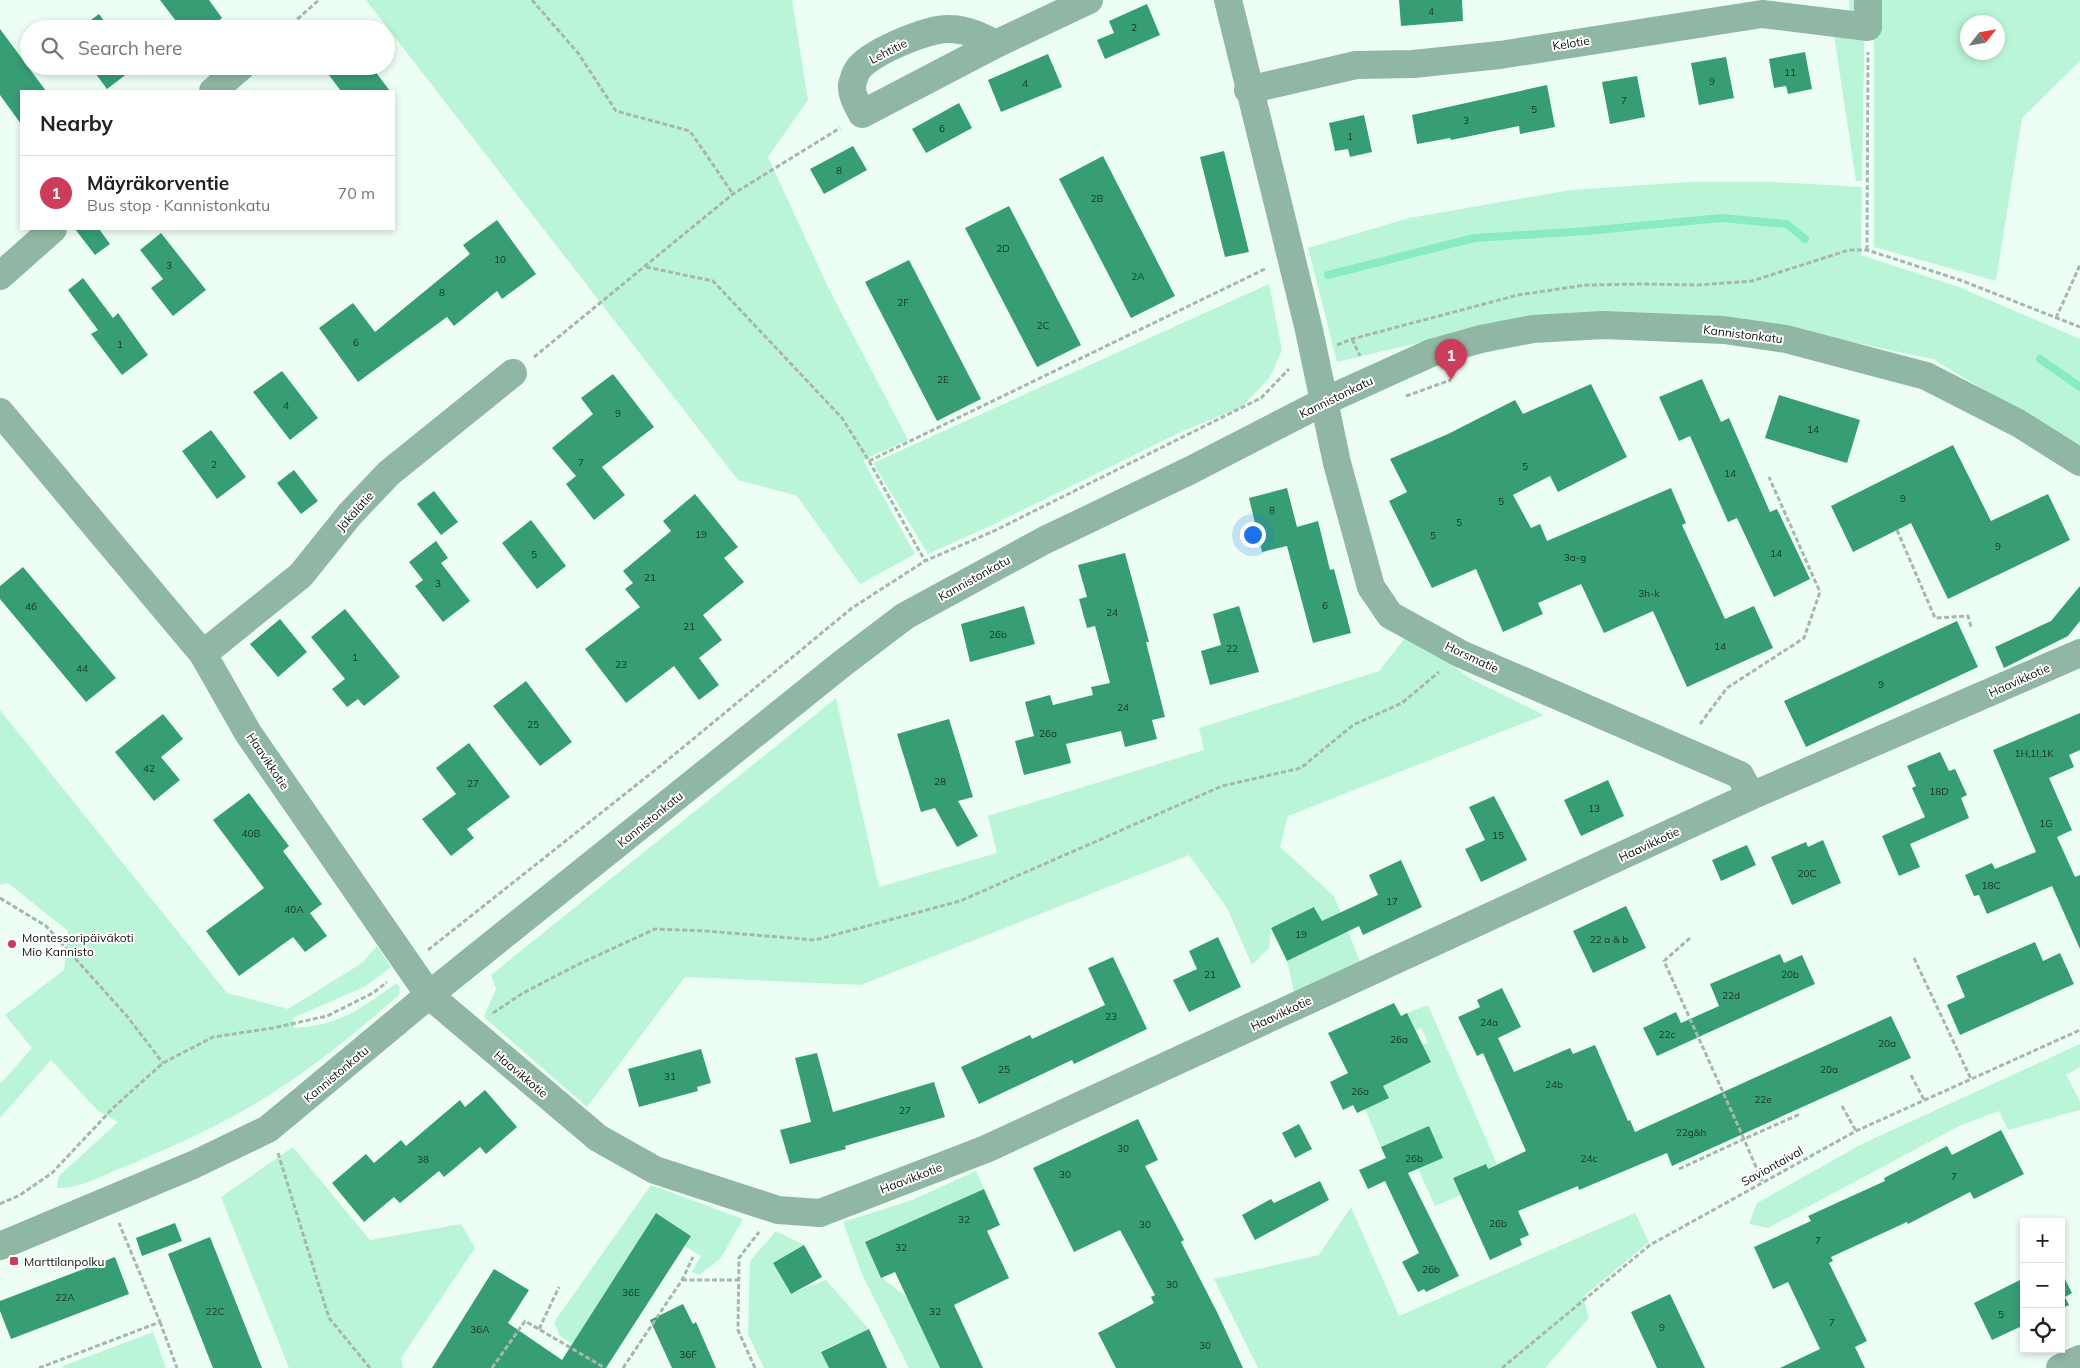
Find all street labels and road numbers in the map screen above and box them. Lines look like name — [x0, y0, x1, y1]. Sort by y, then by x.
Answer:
street label: Kelotie — [1551, 33, 1591, 53]
street label: Lehtitie — [866, 35, 910, 67]
street label: Kannistonkatu — [1702, 322, 1784, 346]
street label: Kannistonkatu — [1297, 373, 1375, 421]
street label: Jäkälätie — [333, 488, 377, 534]
street label: Kannistonkatu — [935, 552, 1013, 604]
street label: Horsmatie — [1443, 638, 1501, 676]
street label: Haavikkotie — [1986, 660, 2052, 700]
street label: Haavikkotie — [244, 730, 292, 792]
street label: Kannistonkatu — [614, 788, 686, 850]
street label: Haavikkotie — [1616, 823, 1682, 865]
street label: Haavikkotie — [1248, 992, 1314, 1034]
street label: Kannistonkatu — [301, 1043, 371, 1105]
street label: Haavikkotie — [491, 1047, 551, 1101]
street label: Saviontaival — [1738, 1143, 1806, 1189]
street label: Haavikkotie — [878, 1159, 944, 1197]

